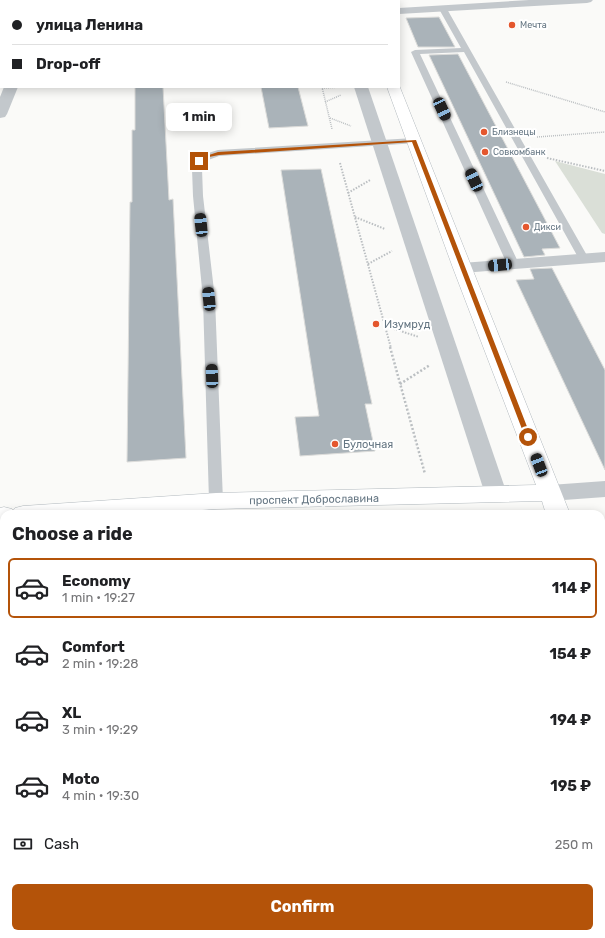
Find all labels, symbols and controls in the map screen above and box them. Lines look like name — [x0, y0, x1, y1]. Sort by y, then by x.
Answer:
text: улица Ленина — [36, 16, 143, 34]
marker: Мечта — [507, 20, 517, 30]
place label: Мечта — [520, 20, 547, 30]
text: Drop-off — [36, 55, 100, 73]
car — [431, 96, 453, 122]
callout: 1 min — [166, 103, 232, 131]
text: 1 min — [182, 109, 216, 124]
marker: Близнецы — [479, 127, 489, 137]
place label: Близнецы — [492, 127, 536, 137]
marker: Совкомбанк — [480, 147, 490, 157]
place label: Совкомбанк — [493, 147, 546, 157]
route end — [190, 152, 208, 170]
car — [463, 167, 485, 193]
car — [194, 212, 208, 238]
marker: Дикси — [521, 222, 531, 232]
place label: Дикси — [534, 222, 561, 232]
car — [488, 258, 512, 272]
car — [202, 286, 216, 312]
place label: Изумруд — [384, 318, 431, 331]
marker: Изумруд — [371, 319, 381, 329]
car — [206, 364, 218, 388]
route start — [519, 428, 537, 446]
place label: Булочная — [343, 438, 393, 451]
marker: Булочная — [330, 439, 340, 449]
car — [529, 452, 549, 478]
street label: проспект Доброславина — [249, 492, 379, 507]
text: Choose a ride — [12, 523, 133, 545]
icon: car — [14, 570, 50, 606]
text: Economy — [62, 572, 131, 590]
text: 114 ₽ — [552, 579, 591, 597]
text: 1 min · 19:27 — [62, 590, 135, 605]
icon: car — [14, 636, 50, 672]
text: Comfort — [62, 638, 125, 656]
text: 154 ₽ — [550, 645, 591, 663]
text: 2 min · 19:28 — [62, 656, 139, 671]
icon: car — [14, 702, 50, 738]
text: XL — [62, 704, 81, 722]
text: 194 ₽ — [550, 711, 591, 729]
text: 3 min · 19:29 — [62, 722, 138, 737]
icon: car — [14, 768, 50, 804]
text: Moto — [62, 770, 100, 788]
text: 195 ₽ — [550, 777, 591, 795]
text: 4 min · 19:30 — [62, 788, 139, 803]
icon: cash — [12, 833, 34, 855]
text: Cash — [44, 835, 79, 853]
text: 250 m — [555, 837, 593, 852]
button: Confirm — [12, 884, 593, 930]

